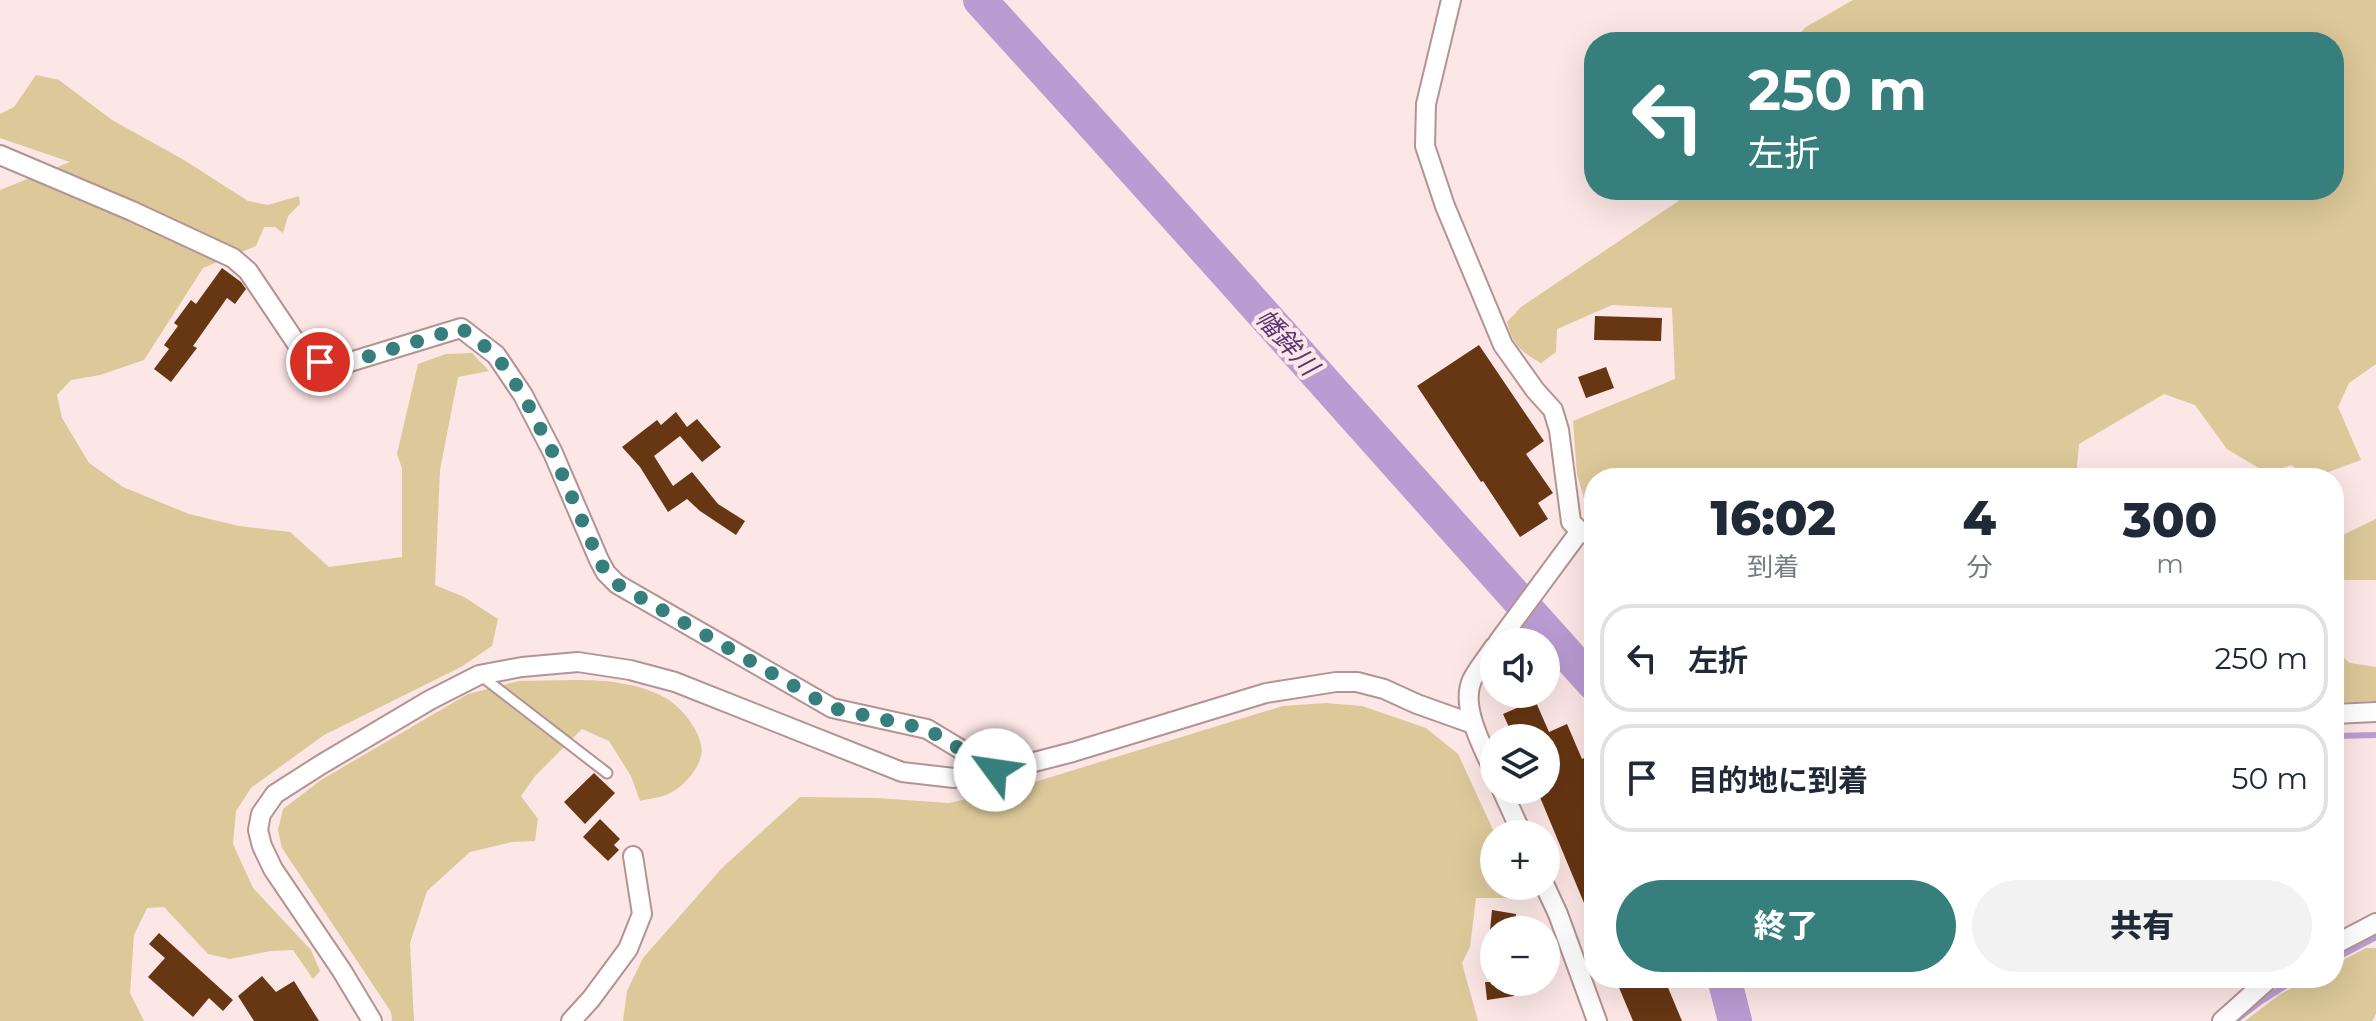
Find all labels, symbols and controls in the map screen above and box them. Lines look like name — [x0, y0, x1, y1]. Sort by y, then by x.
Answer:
text: 250 m — [1748, 56, 1927, 124]
icon: left — [1616, 64, 1720, 168]
text: 左折 — [1748, 131, 1820, 175]
water label: 幡鉾川 — [1249, 302, 1327, 384]
pin — [286, 328, 354, 396]
icon: arrive — [298, 340, 342, 384]
text: 16:02 — [1711, 489, 1836, 547]
text: 4 — [1963, 489, 1996, 547]
text: 300 — [2123, 491, 2217, 549]
text: m — [2156, 548, 2184, 580]
text: 到着 — [1747, 551, 1799, 583]
text: 分 — [1966, 551, 1992, 583]
map controls — [1480, 628, 1560, 996]
button: sound — [1480, 628, 1560, 708]
icon: left — [1620, 636, 1664, 680]
text: 250 m — [2214, 640, 2308, 677]
text: 左折 — [1688, 642, 1748, 679]
button: layers — [1480, 724, 1560, 804]
position arrow — [953, 728, 1037, 812]
icon: arrive — [1620, 756, 1664, 800]
text: 50 m — [2231, 760, 2308, 797]
text: 目的地に到着 — [1688, 762, 1868, 799]
button: + — [1480, 820, 1560, 900]
button: 終了 — [1616, 880, 1956, 972]
button: 共有 — [1972, 880, 2312, 972]
button: − — [1480, 916, 1560, 996]

